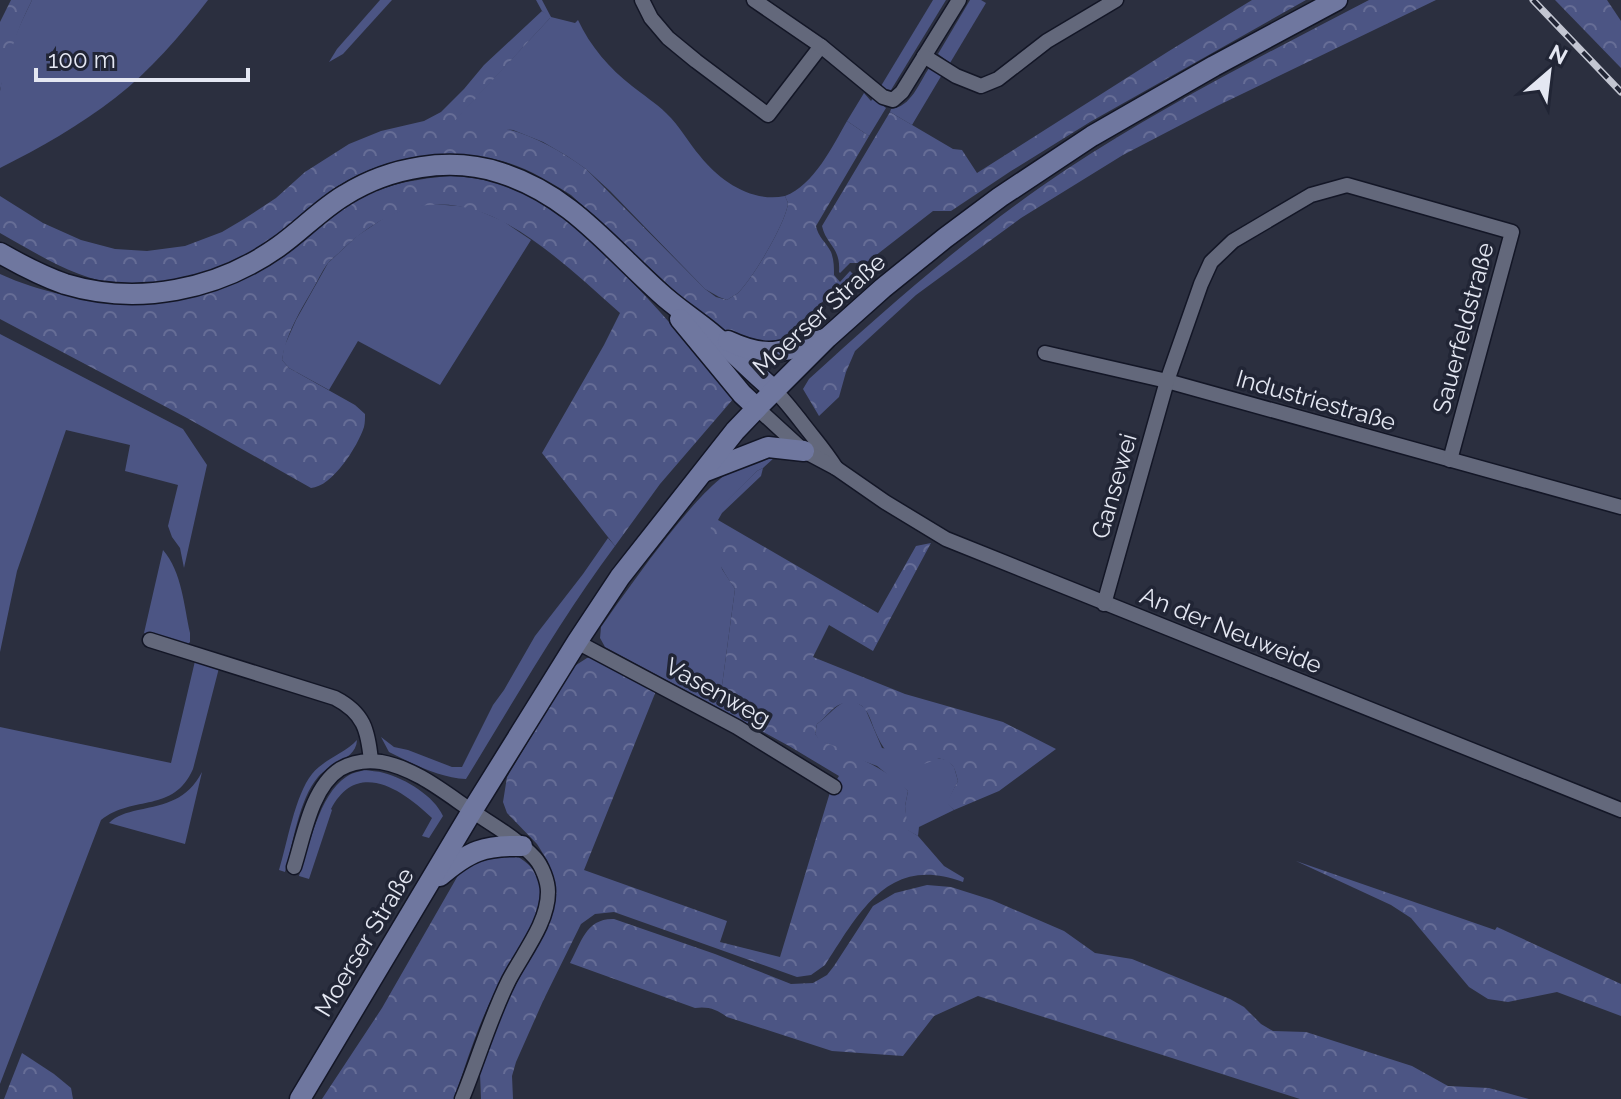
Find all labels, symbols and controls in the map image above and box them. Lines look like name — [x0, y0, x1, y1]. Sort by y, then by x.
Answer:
scale bar — [36, 32, 248, 82]
north arrow — [1509, 32, 1589, 112]
text: N — [1545, 39, 1572, 70]
text: 100 m — [48, 45, 116, 74]
street label: Sauerfeldstraße — [1426, 239, 1500, 417]
street label: Moerser Straße — [747, 247, 891, 381]
street label: Industriestraße — [1233, 363, 1399, 437]
street label: Gansewei — [1085, 430, 1143, 542]
street label: An der Neuweide — [1136, 580, 1326, 680]
street label: Vasenweg — [660, 651, 776, 733]
street label: Moerser Straße — [308, 862, 420, 1022]

